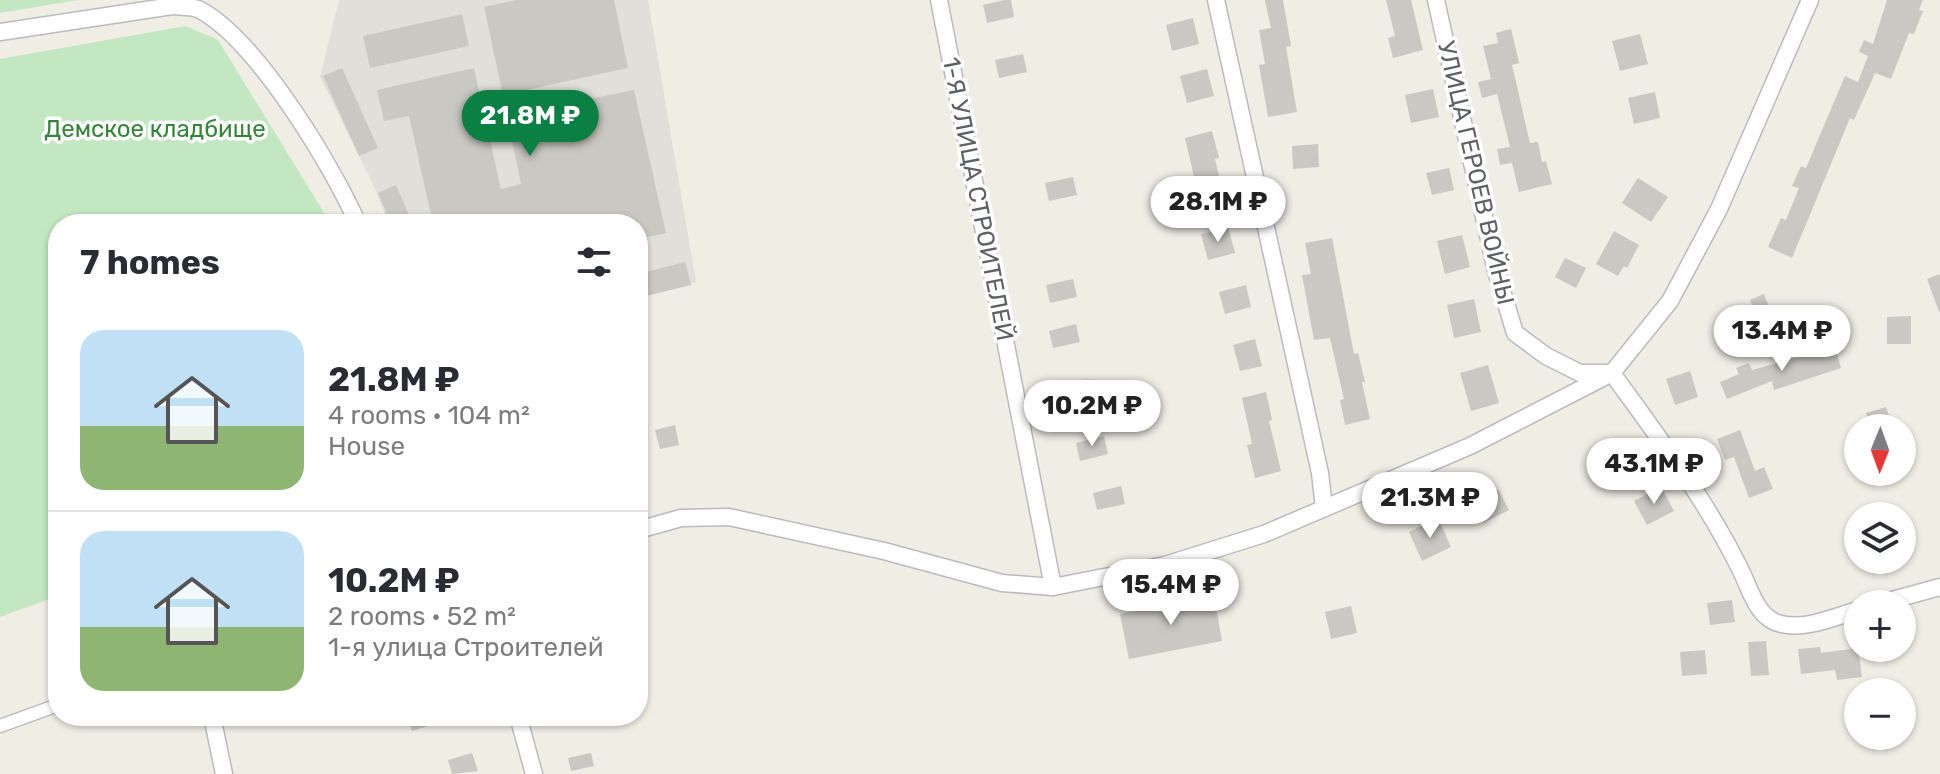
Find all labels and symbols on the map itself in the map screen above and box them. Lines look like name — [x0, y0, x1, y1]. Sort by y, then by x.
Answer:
street label: УЛИЦА ГЕРОЕВ ВОЙНЫ — [1432, 38, 1520, 308]
street label: 1-Я УЛИЦА СТРОИТЕЛЕЙ — [937, 55, 1019, 343]
pin: 21.8M ₽ — [456, 90, 604, 158]
park label: Демское кладбище — [44, 115, 266, 143]
pin: 28.1M ₽ — [1144, 176, 1292, 244]
pin: 13.4M ₽ — [1708, 305, 1856, 373]
pin: 10.2M ₽ — [1018, 380, 1166, 448]
north arrow — [1844, 414, 1916, 486]
pin: 43.1M ₽ — [1580, 438, 1728, 506]
pin: 21.3M ₽ — [1356, 472, 1504, 540]
pin: 15.4M ₽ — [1097, 559, 1245, 627]

